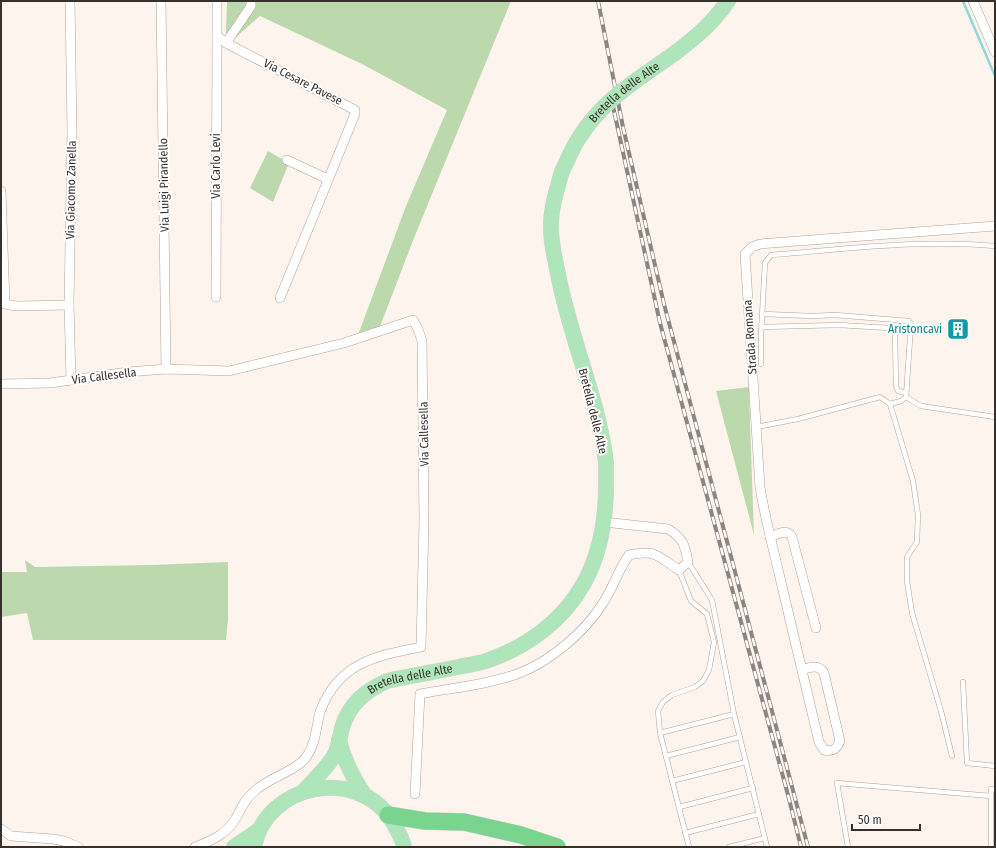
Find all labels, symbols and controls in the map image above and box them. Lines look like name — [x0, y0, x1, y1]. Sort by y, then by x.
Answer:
street label: Via Cesare Pavese — [261, 56, 345, 108]
street label: Bretella delle Alte — [586, 59, 662, 125]
street label: Via Carlo Levi — [209, 133, 223, 199]
street label: Via Luigi Pirandello — [156, 138, 172, 232]
street label: Via Giacomo Zanella — [63, 140, 79, 240]
street label: Strada Romana — [740, 299, 760, 375]
building icon: Aristoncavi — [945, 316, 971, 342]
place label: Aristoncavi — [888, 322, 942, 336]
street label: Via Callesella — [71, 365, 137, 387]
street label: Bretella delle Alte — [576, 367, 610, 455]
street label: Via Callesella — [416, 401, 432, 467]
street label: Bretella delle Alte — [365, 661, 454, 697]
scale bar — [852, 806, 920, 832]
text: 50 m — [858, 813, 882, 827]

